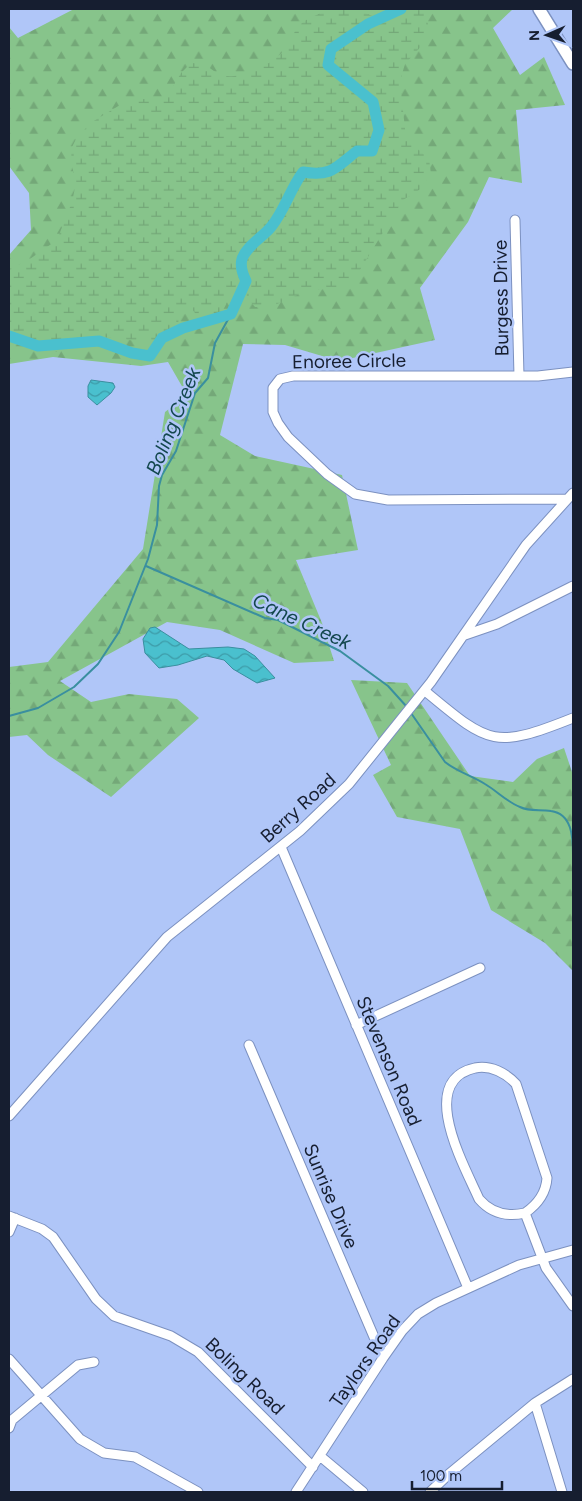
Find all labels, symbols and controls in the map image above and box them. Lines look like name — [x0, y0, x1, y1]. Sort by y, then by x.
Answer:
north arrow — [522, 10, 572, 60]
text: N — [526, 30, 543, 41]
street label: Burgess Drive — [488, 240, 514, 356]
street label: Enoree Circle — [292, 349, 406, 373]
water label: Boling Creek — [141, 363, 206, 478]
water label: Cane Creek — [249, 588, 356, 655]
street label: Berry Road — [256, 768, 340, 848]
street label: Stevenson Road — [351, 993, 427, 1129]
street label: Sunrise Drive — [299, 1140, 363, 1252]
street label: Taylors Road — [325, 1310, 405, 1412]
street label: Boling Road — [201, 1333, 289, 1419]
scale bar — [412, 1458, 502, 1490]
text: 100 m — [420, 1467, 462, 1485]

